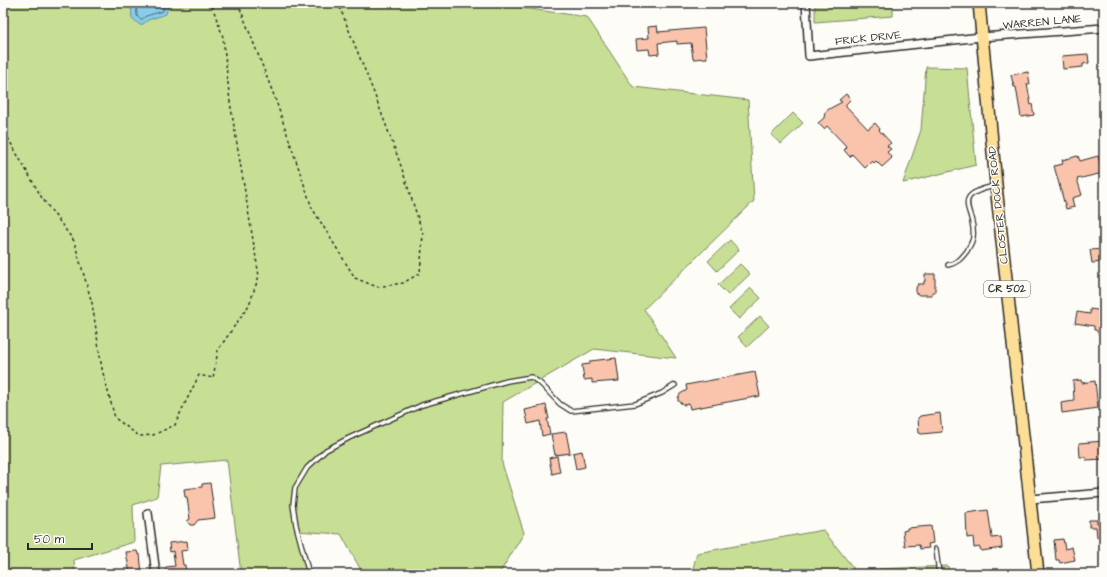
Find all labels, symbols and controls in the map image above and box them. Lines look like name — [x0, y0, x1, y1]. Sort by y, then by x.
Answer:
street label: WARREN LANE — [1002, 11, 1082, 33]
street label: FRICK DRIVE — [834, 27, 902, 49]
street label: CLOSTER DOCK ROAD — [984, 145, 1012, 265]
road number: CR 502 — [984, 281, 1030, 297]
scale bar — [28, 525, 92, 551]
text: 50 m — [34, 531, 65, 548]

